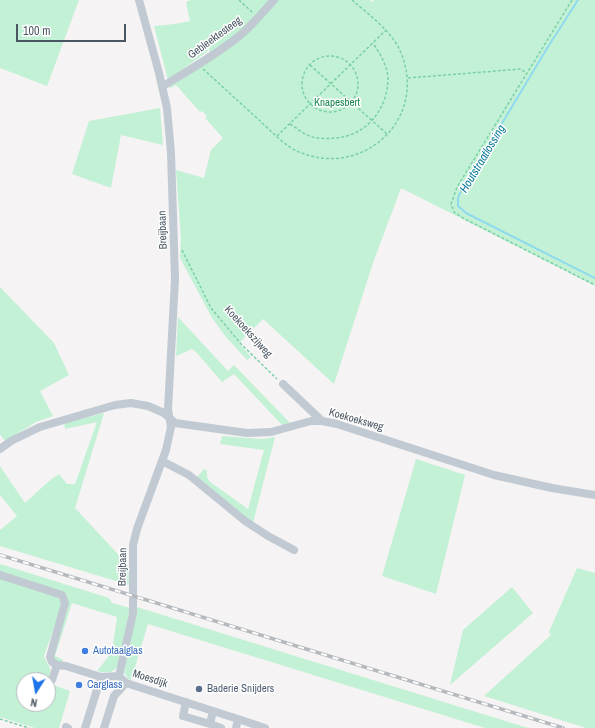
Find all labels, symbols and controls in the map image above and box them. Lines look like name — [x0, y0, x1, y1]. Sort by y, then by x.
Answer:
street label: Gebleektesteeg — [186, 14, 244, 62]
scale bar — [18, 16, 128, 42]
text: 100 m — [23, 23, 50, 39]
park label: Knapesbert — [314, 96, 360, 110]
water label: Houtstraatlossing — [457, 122, 509, 196]
street label: Breijbaan — [156, 210, 170, 250]
street label: Koekoekszijweg — [221, 303, 275, 361]
street label: Koekoeksweg — [327, 406, 385, 434]
street label: Breijbaan — [116, 548, 130, 586]
place label: Autotaalglas — [93, 644, 143, 658]
marker: Autotaalglas — [80, 646, 90, 656]
street label: Moesdijk — [131, 667, 169, 691]
north arrow — [16, 672, 56, 712]
place label: Carglass — [87, 678, 123, 692]
marker: Carglass — [74, 680, 84, 690]
place label: Baderie Snijders — [207, 682, 274, 696]
marker: Baderie Snijders — [194, 684, 204, 694]
text: N — [29, 695, 38, 710]

